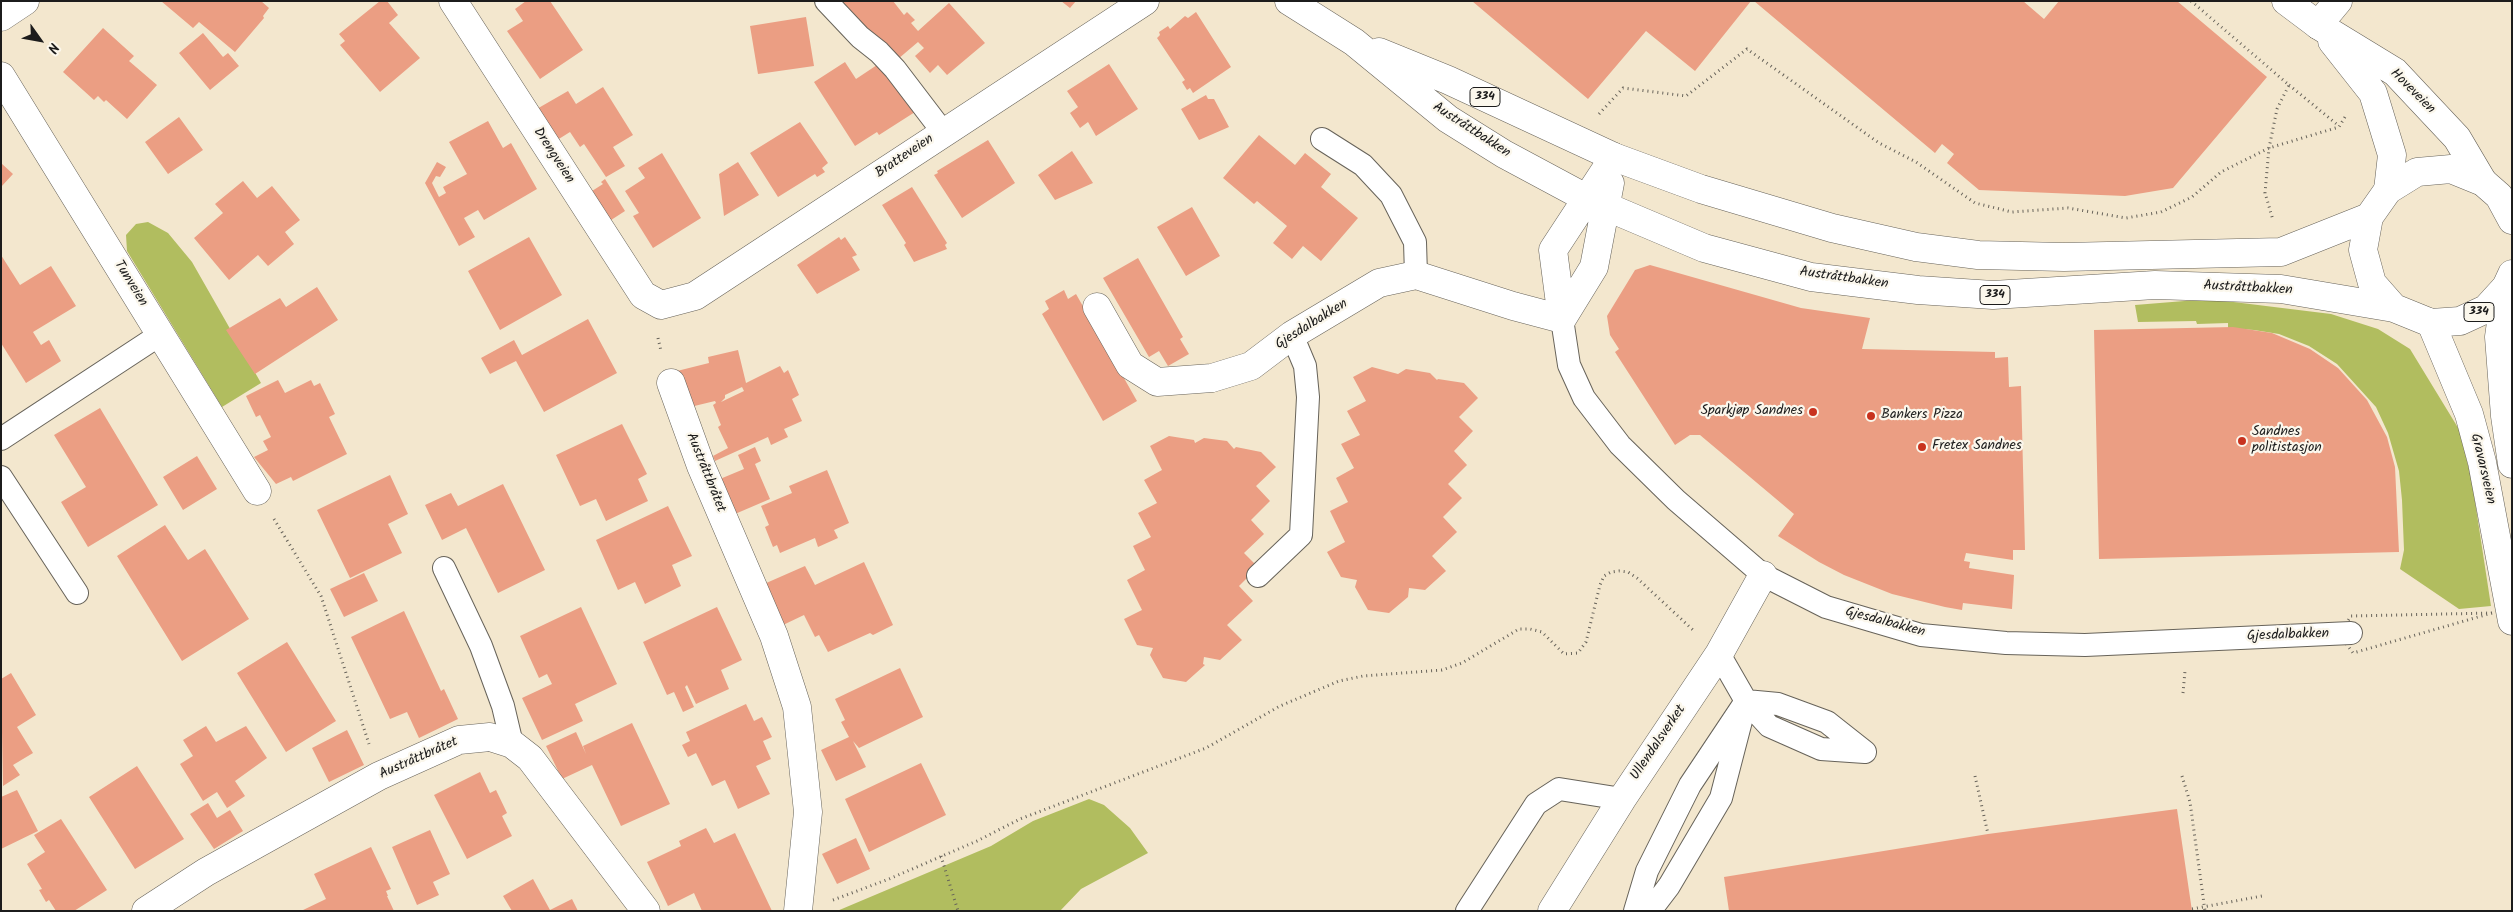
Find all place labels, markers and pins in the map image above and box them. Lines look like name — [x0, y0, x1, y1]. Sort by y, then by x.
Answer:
place label: Sparkjøp Sandnes — [1701, 404, 1803, 420]
marker: Sparkjøp Sandnes — [1807, 406, 1819, 418]
place label: Bankers Pizza — [1881, 408, 1963, 424]
marker: Bankers Pizza — [1865, 410, 1877, 422]
place label: Sandnes politistasjon — [2252, 425, 2322, 458]
marker: Sandnes politistasjon — [2236, 435, 2248, 447]
place label: Fretex Sandnes — [1932, 439, 2022, 455]
marker: Fretex Sandnes — [1916, 441, 1928, 453]

